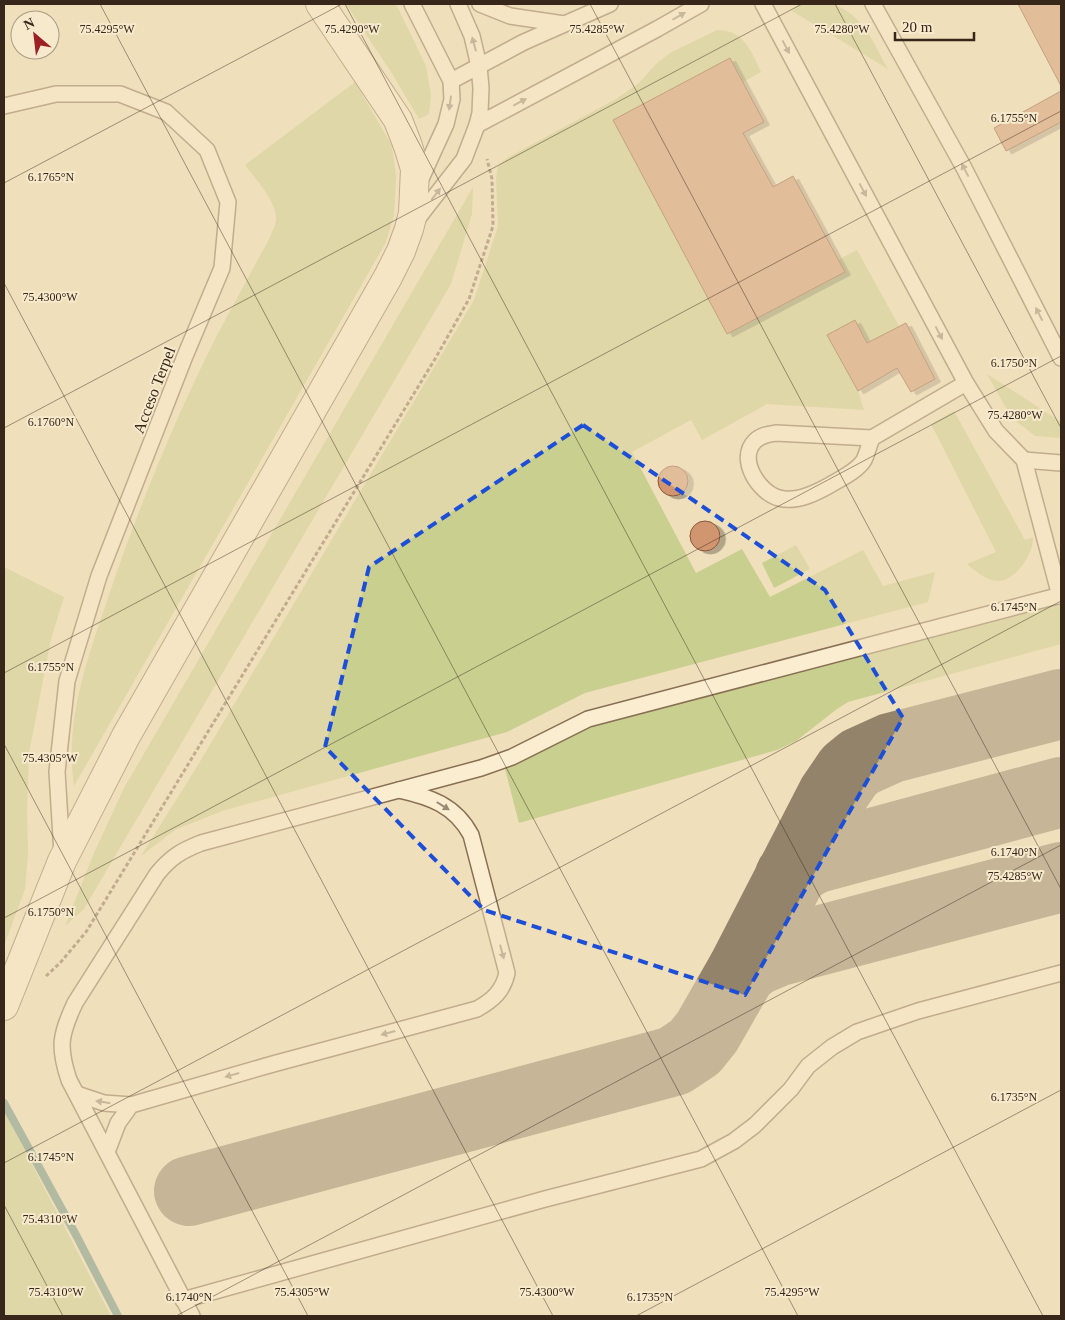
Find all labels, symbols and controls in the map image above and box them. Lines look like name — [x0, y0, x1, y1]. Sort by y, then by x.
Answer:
north arrow — [10, 10, 60, 60]
scale bar — [895, 10, 974, 42]
one-way arrow — [672, 12, 685, 21]
text: N — [21, 15, 37, 33]
text: 20 m — [902, 19, 933, 35]
text: 75.4295°W — [79, 22, 135, 36]
text: 75.4290°W — [324, 22, 380, 36]
text: 75.4285°W — [569, 22, 625, 36]
text: 75.4280°W — [814, 22, 870, 36]
one-way arrow — [470, 36, 478, 51]
one-way arrow — [782, 39, 790, 54]
one-way arrow — [446, 95, 454, 111]
one-way arrow — [513, 98, 527, 106]
text: 6.1755°N — [991, 111, 1038, 125]
one-way arrow — [961, 162, 969, 177]
text: 6.1765°N — [28, 170, 75, 184]
one-way arrow — [858, 183, 867, 197]
one-way arrow — [431, 188, 442, 201]
text: 75.4300°W — [22, 290, 78, 304]
one-way arrow — [1035, 307, 1043, 321]
one-way arrow — [935, 326, 943, 341]
street label: Acceso Terpel — [130, 344, 179, 436]
text: 6.1750°N — [991, 356, 1038, 370]
text: 75.4280°W — [987, 408, 1043, 422]
text: 6.1760°N — [28, 415, 75, 429]
text: 6.1745°N — [991, 600, 1038, 614]
text: 6.1755°N — [28, 660, 75, 674]
text: 75.4305°W — [22, 751, 78, 765]
one-way arrow — [437, 801, 450, 810]
text: 6.1740°N — [991, 845, 1038, 859]
text: 75.4285°W — [987, 869, 1043, 883]
text: 6.1750°N — [28, 905, 75, 919]
one-way arrow — [498, 945, 506, 960]
one-way arrow — [381, 1029, 396, 1037]
one-way arrow — [224, 1072, 239, 1080]
text: 6.1735°N — [991, 1090, 1038, 1104]
one-way arrow — [95, 1098, 111, 1106]
text: 6.1745°N — [28, 1150, 75, 1164]
text: 75.4310°W — [22, 1212, 78, 1226]
text: 75.4310°W — [28, 1285, 84, 1299]
text: 75.4305°W — [274, 1285, 330, 1299]
text: 75.4300°W — [519, 1285, 575, 1299]
text: 75.4295°W — [764, 1285, 820, 1299]
text: 6.1740°N — [166, 1290, 213, 1304]
text: 6.1735°N — [627, 1290, 674, 1304]

